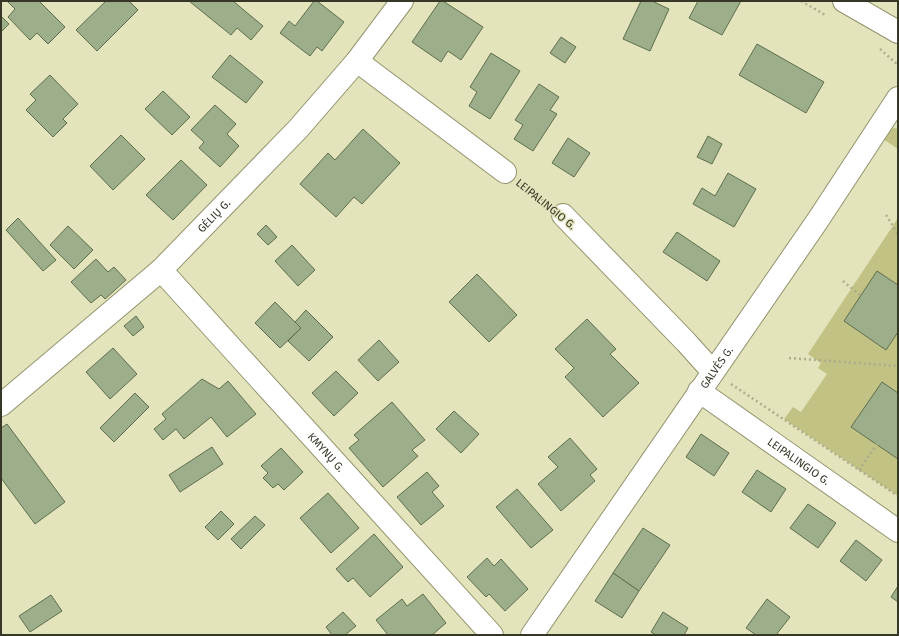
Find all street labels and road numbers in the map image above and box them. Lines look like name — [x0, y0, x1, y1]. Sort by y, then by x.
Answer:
street label: LEIPALINGIO G. — [513, 176, 578, 233]
street label: GĖLIŲ G. — [195, 196, 233, 235]
street label: GALVĖS G. — [698, 344, 736, 391]
street label: KMYNŲ G. — [305, 430, 347, 475]
street label: LEIPALINGIO G. — [765, 435, 832, 488]

